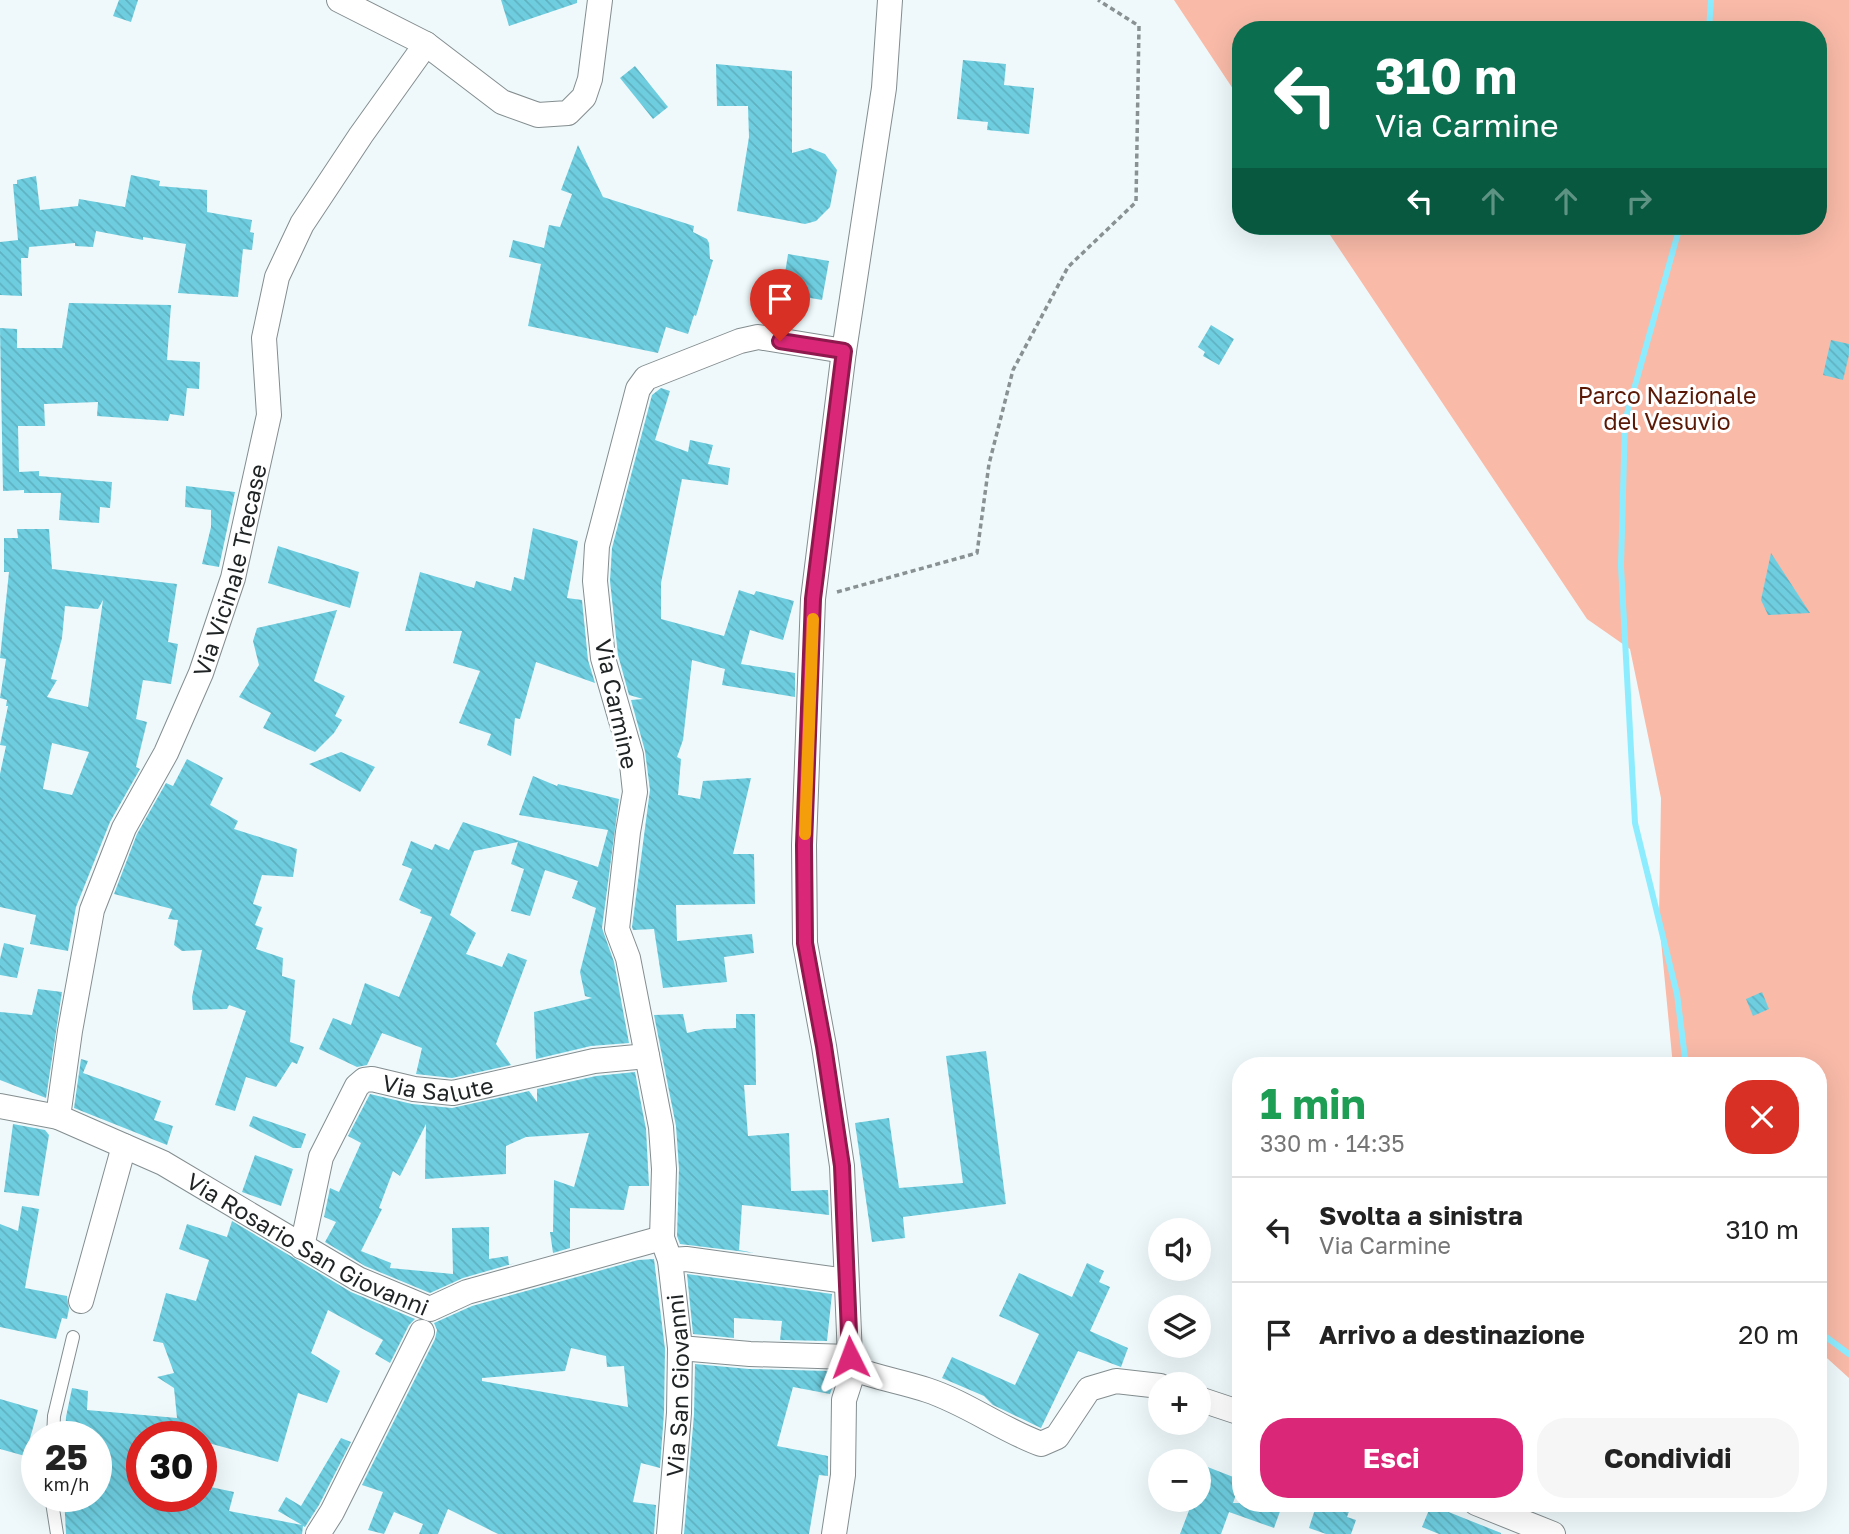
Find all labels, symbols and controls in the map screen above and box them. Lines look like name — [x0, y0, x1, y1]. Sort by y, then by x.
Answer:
text: 310 m — [1375, 46, 1517, 105]
icon: left — [1260, 49, 1351, 140]
text: Via Carmine — [1375, 106, 1559, 144]
icon: left — [1401, 182, 1439, 220]
icon: ahead — [1474, 182, 1512, 220]
icon: ahead — [1547, 182, 1585, 220]
icon: right — [1620, 182, 1658, 220]
pin — [750, 269, 810, 341]
icon: arrive — [761, 280, 799, 318]
park label: Parco Nazionale del Vesuvio — [1578, 381, 1756, 435]
street label: Via Vicinale Trecase — [187, 461, 272, 680]
street label: Via Carmine — [590, 637, 644, 771]
street label: Via Salute — [380, 1068, 496, 1107]
text: 1 min — [1260, 1078, 1366, 1128]
button: close — [1725, 1080, 1799, 1154]
text: 330 m · 14:35 — [1260, 1129, 1405, 1157]
street label: Via Rosario San Giovanni — [182, 1166, 433, 1321]
text: Svolta a sinistra — [1319, 1200, 1523, 1231]
icon: left — [1260, 1211, 1298, 1249]
text: 310 m — [1726, 1214, 1799, 1245]
map controls — [1148, 1218, 1211, 1512]
button: sound — [1148, 1218, 1211, 1281]
text: Via Carmine — [1319, 1231, 1451, 1259]
street label: Via San Giovanni — [660, 1292, 695, 1478]
button: layers — [1148, 1295, 1211, 1358]
icon: arrive — [1260, 1316, 1298, 1354]
text: Arrivo a destinazione — [1319, 1319, 1585, 1350]
text: 20 m — [1738, 1319, 1799, 1350]
position arrow — [813, 1320, 887, 1394]
button: + — [1148, 1372, 1211, 1435]
button: Esci — [1260, 1418, 1523, 1498]
button: Condividi — [1537, 1418, 1799, 1498]
speed limit sign: 30 — [126, 1421, 217, 1512]
text: 25 — [45, 1436, 88, 1478]
button: − — [1148, 1449, 1211, 1512]
text: km/h — [44, 1473, 89, 1495]

